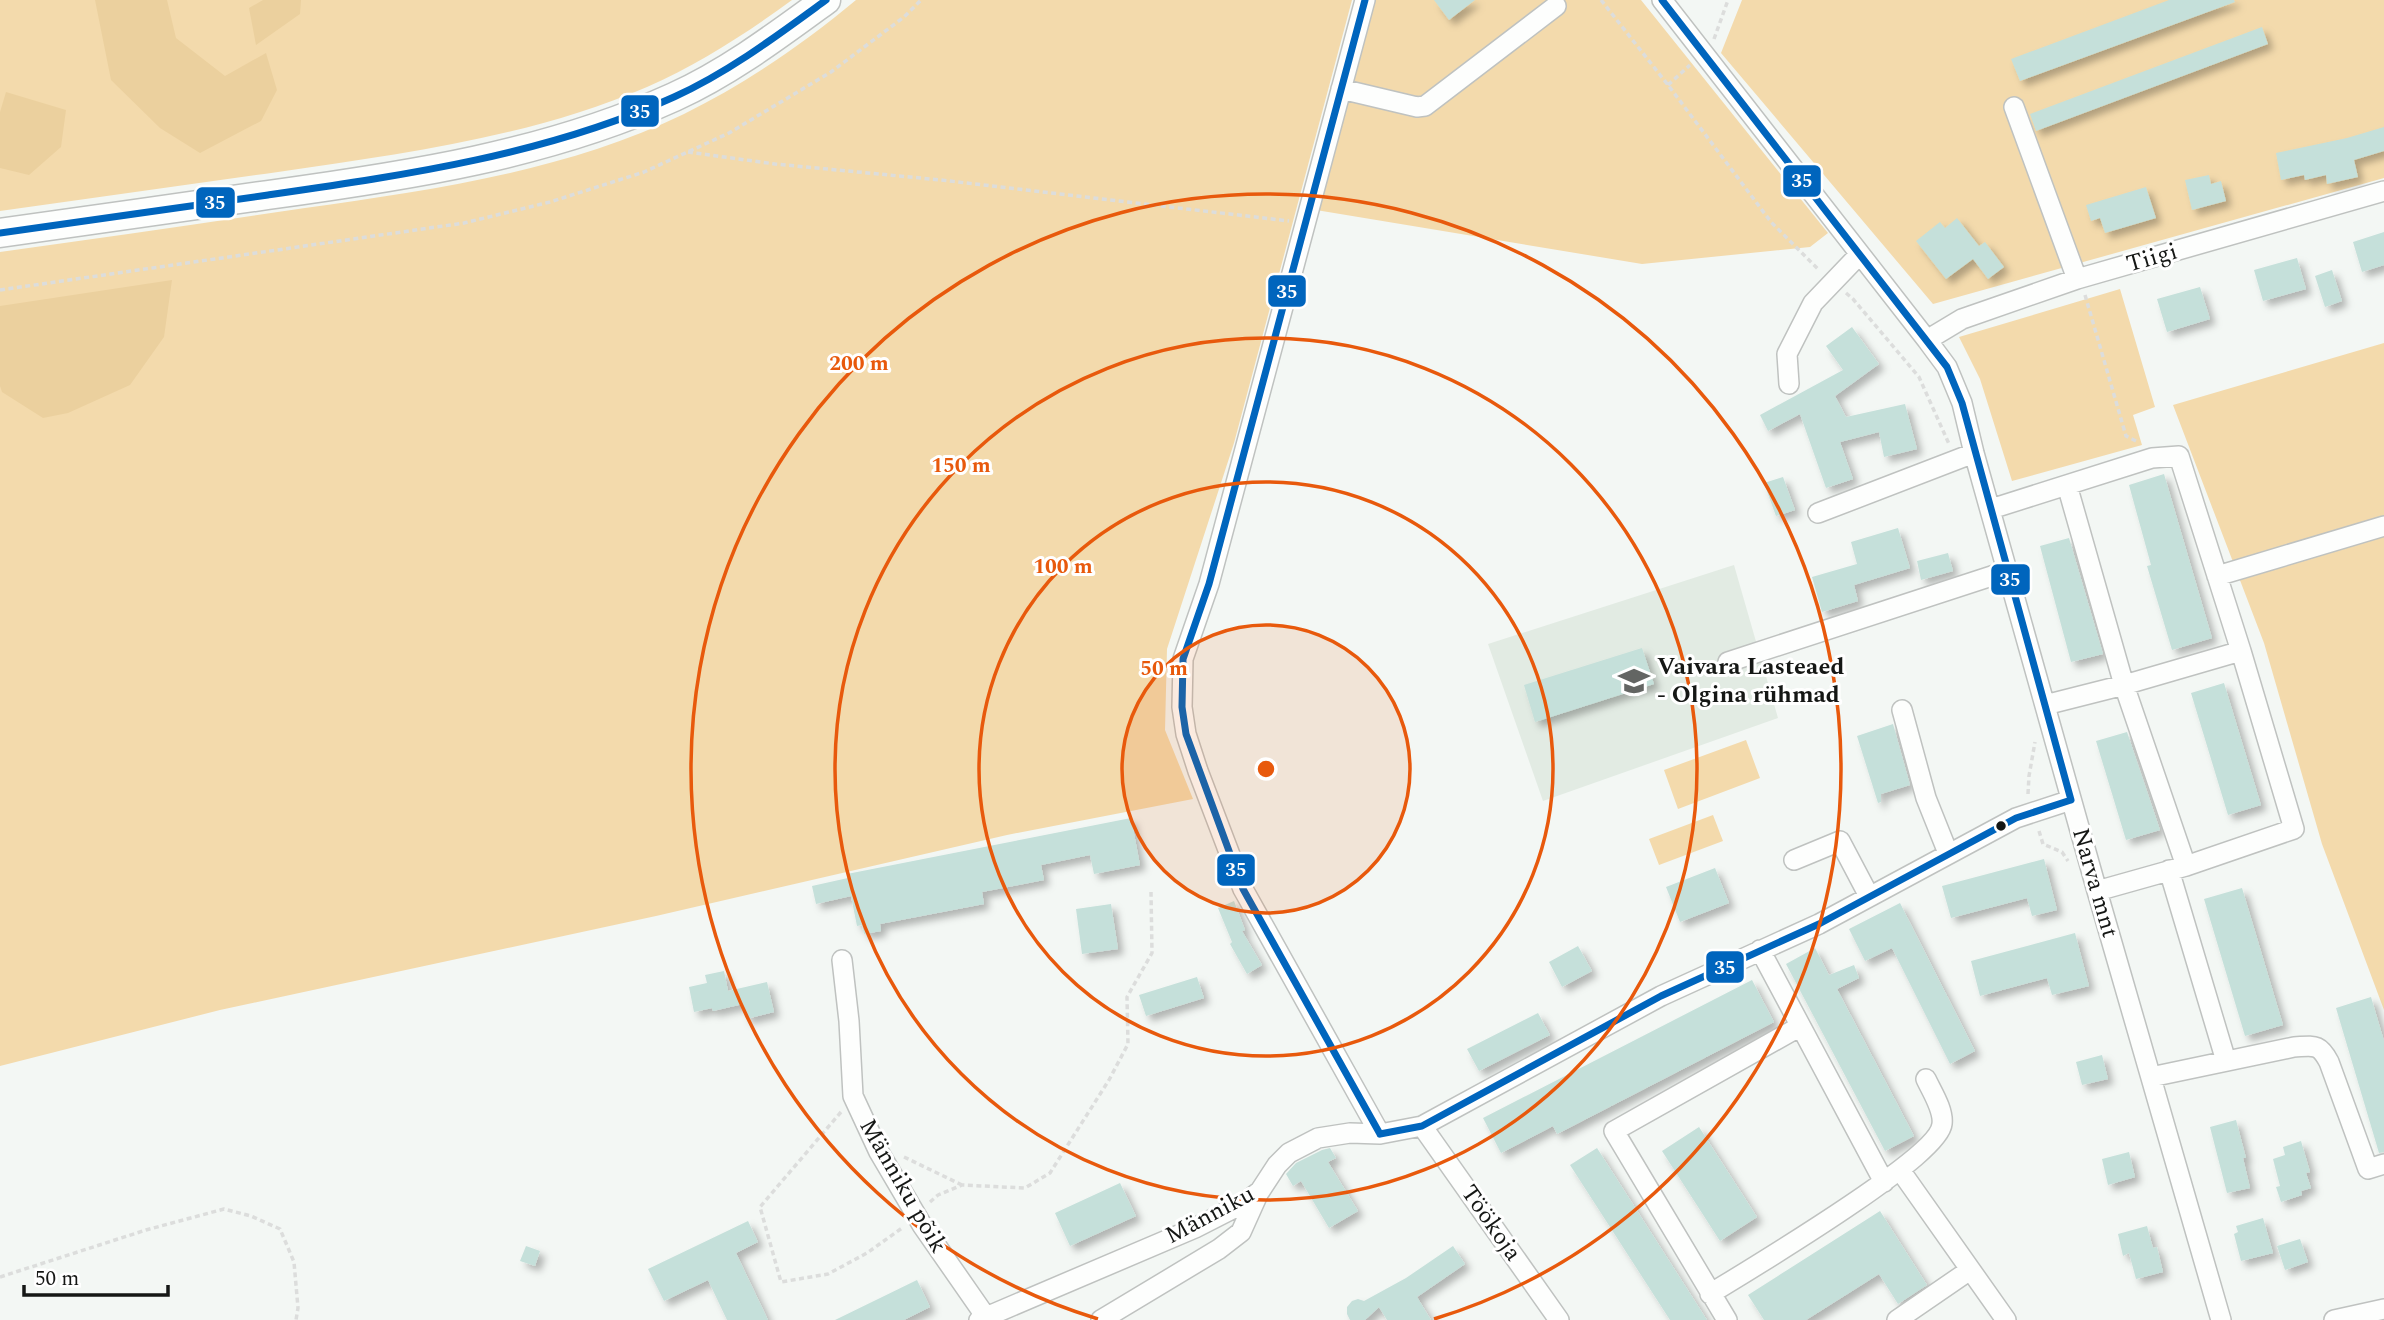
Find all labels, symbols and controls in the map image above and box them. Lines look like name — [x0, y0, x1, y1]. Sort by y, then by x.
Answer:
line badge: 35 — [620, 94, 660, 128]
text: 35 — [629, 98, 651, 127]
line badge: 35 — [1782, 164, 1822, 198]
text: 35 — [1791, 167, 1813, 196]
line badge: 35 — [195, 186, 236, 219]
text: 35 — [204, 189, 226, 218]
street label: Tiigi — [2122, 234, 2182, 282]
line badge: 35 — [1267, 274, 1307, 308]
text: 35 — [1276, 278, 1298, 307]
text: 200 m — [829, 348, 889, 380]
text: 150 m — [931, 450, 991, 482]
text: 100 m — [1033, 551, 1093, 583]
line badge: 35 — [1990, 563, 2031, 596]
text: 35 — [1999, 566, 2021, 595]
place label: Vaivara Lasteaed - Olgina rühmad — [1657, 649, 1845, 713]
text: 50 m — [1140, 653, 1188, 685]
school or university icon: Vaivara Lasteaed - Olgina rühmad — [1617, 664, 1651, 698]
centre of rings — [1254, 757, 1278, 781]
unlabelled marker — [1994, 819, 2008, 833]
street label: Narva mnt — [2062, 824, 2128, 942]
line badge: 35 — [1216, 853, 1256, 887]
text: 35 — [1225, 856, 1247, 885]
line badge: 35 — [1705, 950, 1745, 984]
text: 35 — [1714, 954, 1736, 983]
street label: Männiku põik — [850, 1112, 956, 1260]
street label: Männiku — [1159, 1176, 1261, 1254]
street label: Töökoja — [1452, 1177, 1531, 1269]
scale bar — [24, 1254, 168, 1298]
text: 50 m — [35, 1263, 79, 1295]

